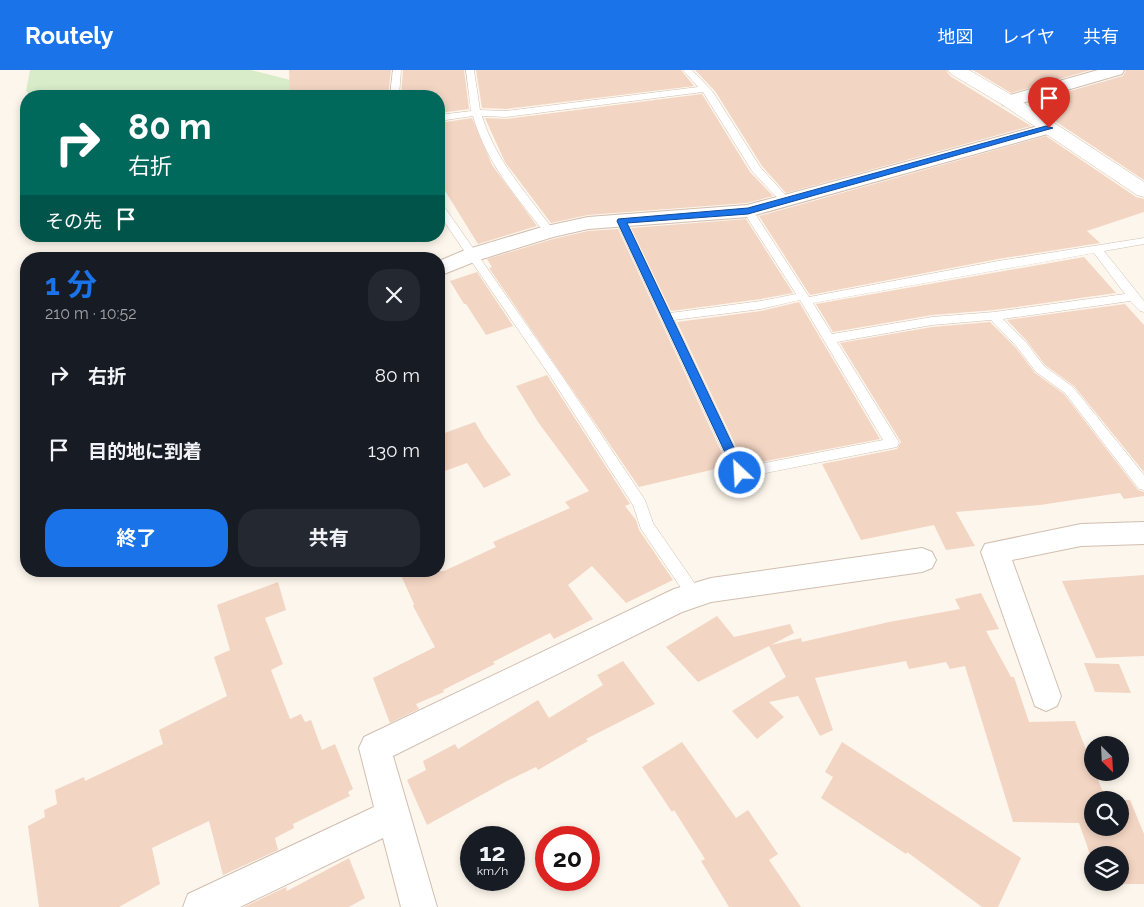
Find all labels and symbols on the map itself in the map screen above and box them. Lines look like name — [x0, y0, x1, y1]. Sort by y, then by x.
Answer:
pin — [1028, 77, 1070, 128]
position arrow — [713, 446, 765, 498]
north arrow — [1084, 736, 1129, 781]
speed limit sign: 20 — [535, 826, 600, 891]

